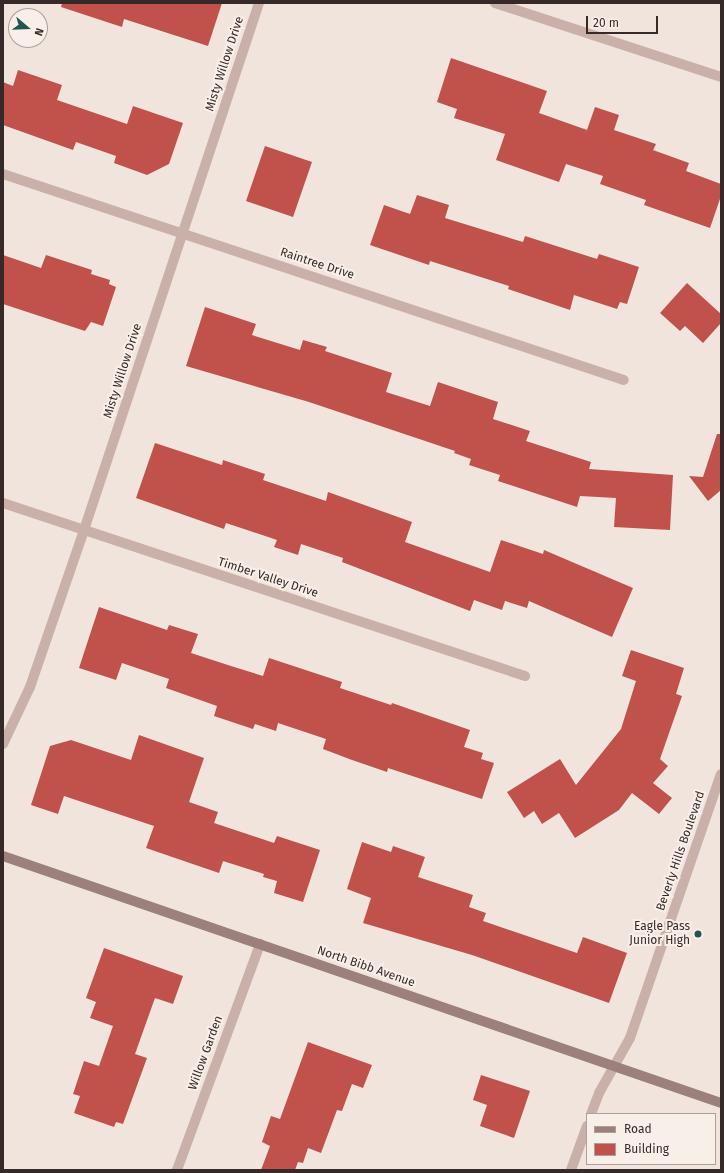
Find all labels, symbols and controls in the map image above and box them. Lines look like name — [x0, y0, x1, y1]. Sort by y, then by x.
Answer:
north arrow — [8, 8, 48, 48]
scale bar — [588, 8, 660, 34]
street label: Misty Willow Drive — [203, 15, 247, 113]
text: 20 m — [593, 16, 619, 30]
text: N — [32, 26, 46, 37]
street label: Raintree Drive — [278, 245, 356, 283]
street label: Misty Willow Drive — [101, 322, 145, 420]
street label: Timber Valley Drive — [216, 555, 320, 601]
street label: Beverly Hills Boulevard — [654, 789, 708, 913]
place label: Eagle Pass Junior High — [629, 920, 690, 948]
marker: Eagle Pass Junior High — [693, 929, 703, 939]
street label: North Bibb Avenue — [315, 944, 417, 990]
street label: Willow Garden — [186, 1014, 226, 1092]
legend — [586, 1113, 716, 1165]
text: Road — [624, 1122, 652, 1136]
text: Building — [624, 1142, 669, 1156]

